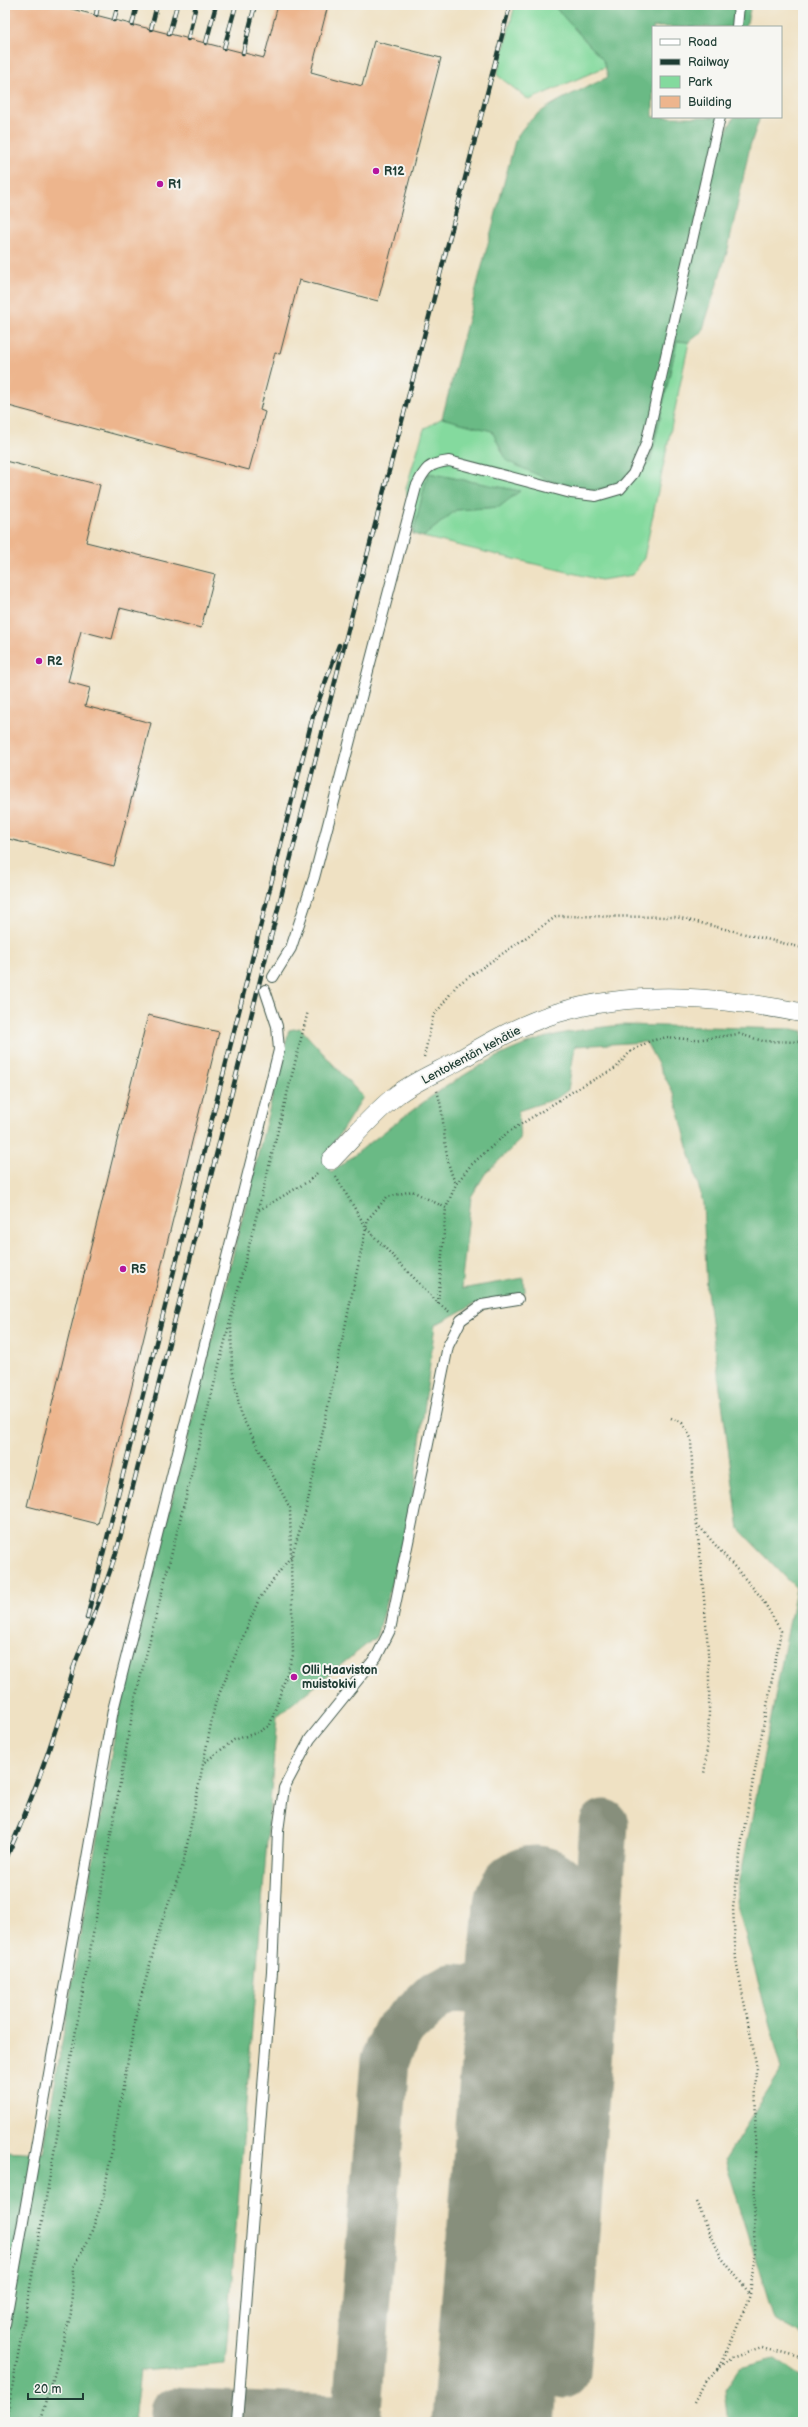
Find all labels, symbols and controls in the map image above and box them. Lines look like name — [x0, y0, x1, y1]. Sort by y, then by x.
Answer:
legend — [652, 26, 782, 118]
text: Road — [688, 35, 717, 50]
text: Railway — [688, 55, 730, 70]
text: Park — [688, 75, 712, 90]
text: Building — [688, 95, 732, 110]
place label: R12 — [384, 164, 405, 179]
marker: R12 — [371, 166, 381, 176]
place label: R1 — [168, 177, 181, 192]
marker: R1 — [155, 179, 165, 189]
place label: R2 — [47, 654, 63, 669]
marker: R2 — [34, 656, 44, 666]
street label: Lentokentän kehätie — [419, 1023, 523, 1088]
place label: R5 — [131, 1262, 146, 1277]
marker: R5 — [118, 1264, 128, 1274]
place label: Olli Haaviston muistokivi — [302, 1663, 378, 1692]
marker: Olli Haaviston muistokivi — [289, 1672, 299, 1682]
scale bar — [28, 2375, 83, 2401]
text: 20 m — [34, 2382, 61, 2397]

